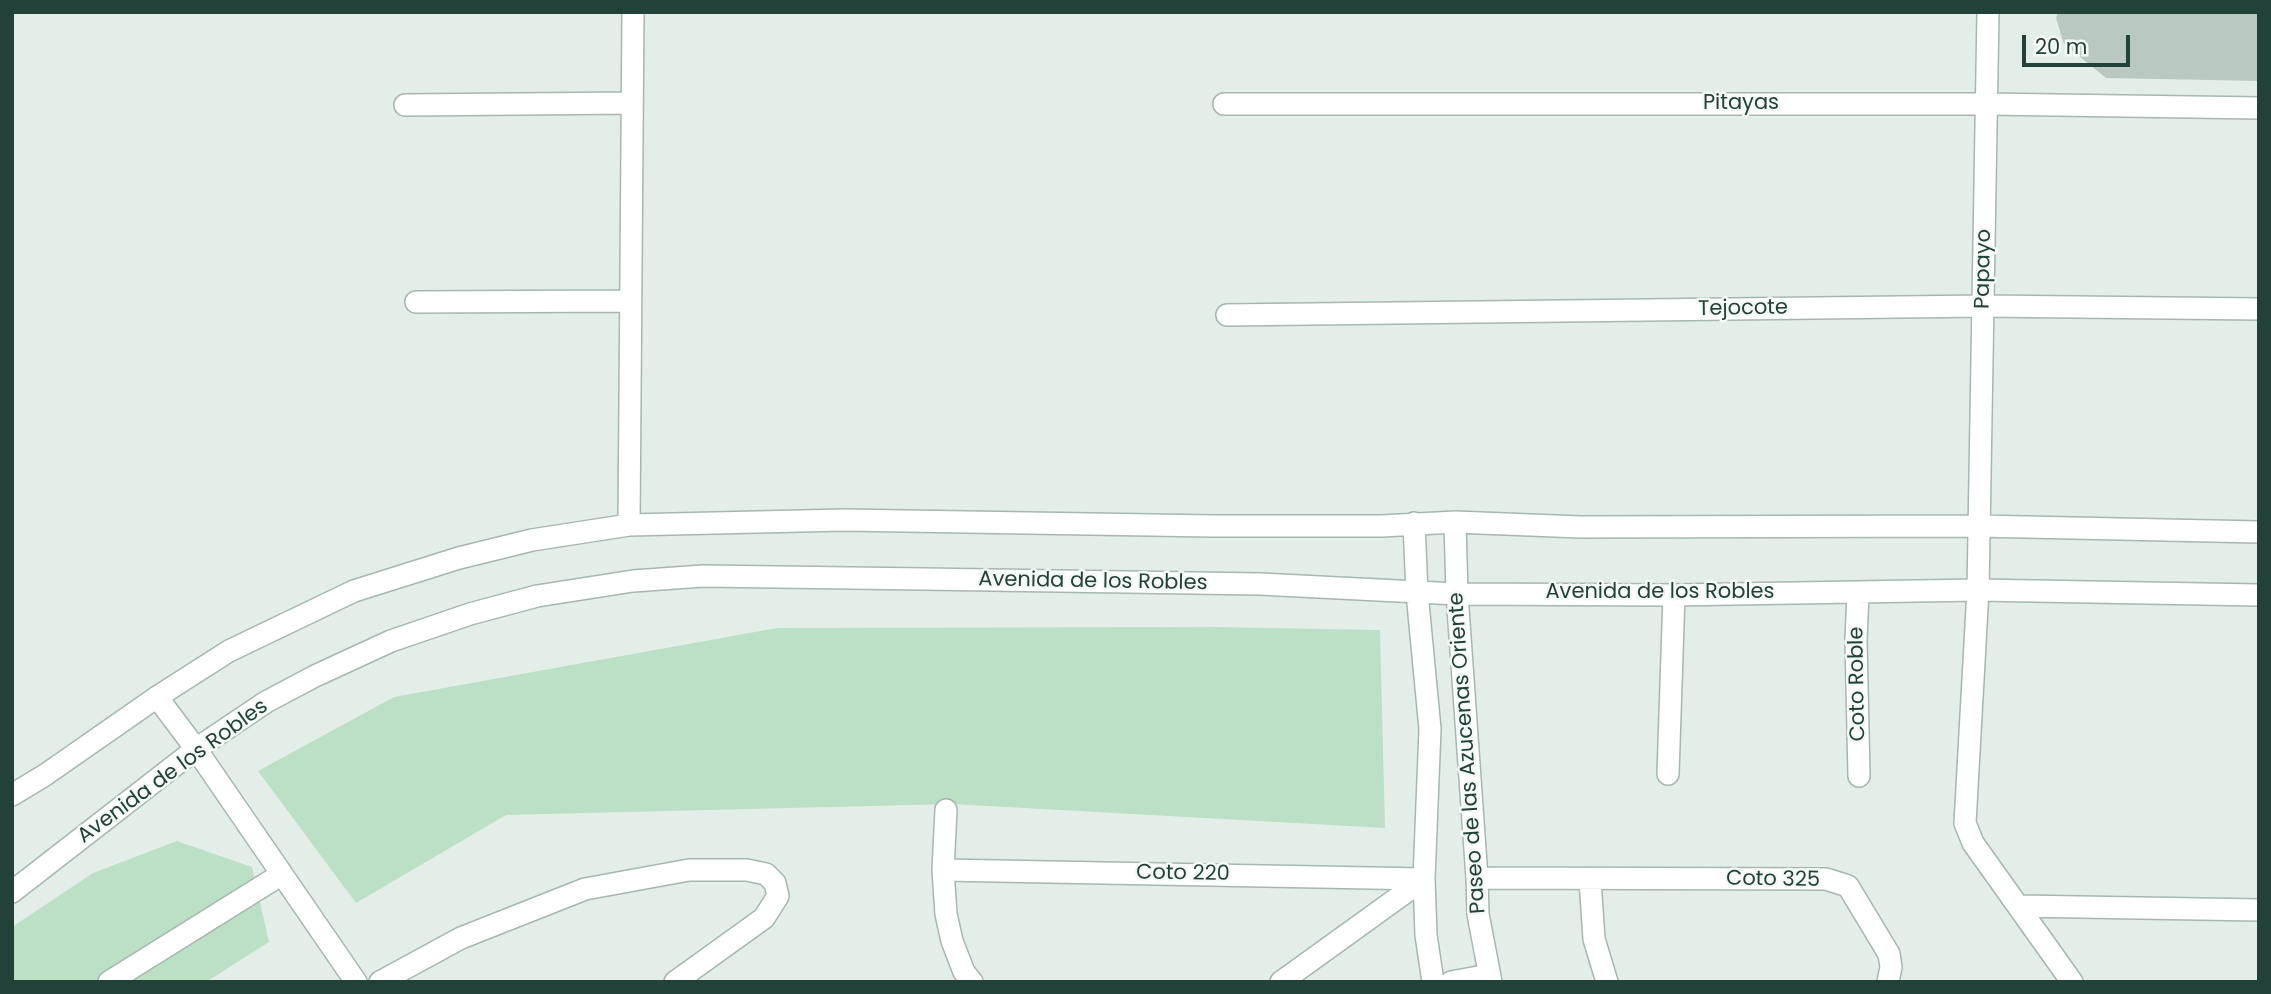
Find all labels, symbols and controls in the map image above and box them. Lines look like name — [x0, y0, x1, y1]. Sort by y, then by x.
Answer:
scale bar — [2026, 21, 2134, 65]
text: 20 m — [2035, 32, 2088, 61]
street label: Pitayas — [1703, 91, 1779, 117]
street label: Papayo — [1971, 229, 1997, 309]
street label: Tejocote — [1698, 296, 1788, 322]
street label: Avenida de los Robles — [978, 567, 1208, 597]
street label: Avenida de los Robles — [1545, 580, 1775, 606]
street label: Paseo de las Azucenas Oriente — [1444, 592, 1492, 914]
street label: Coto Roble — [1844, 626, 1872, 742]
street label: Avenida de los Robles — [73, 694, 273, 850]
street label: Coto 220 — [1136, 861, 1230, 887]
street label: Coto 325 — [1726, 867, 1820, 893]

